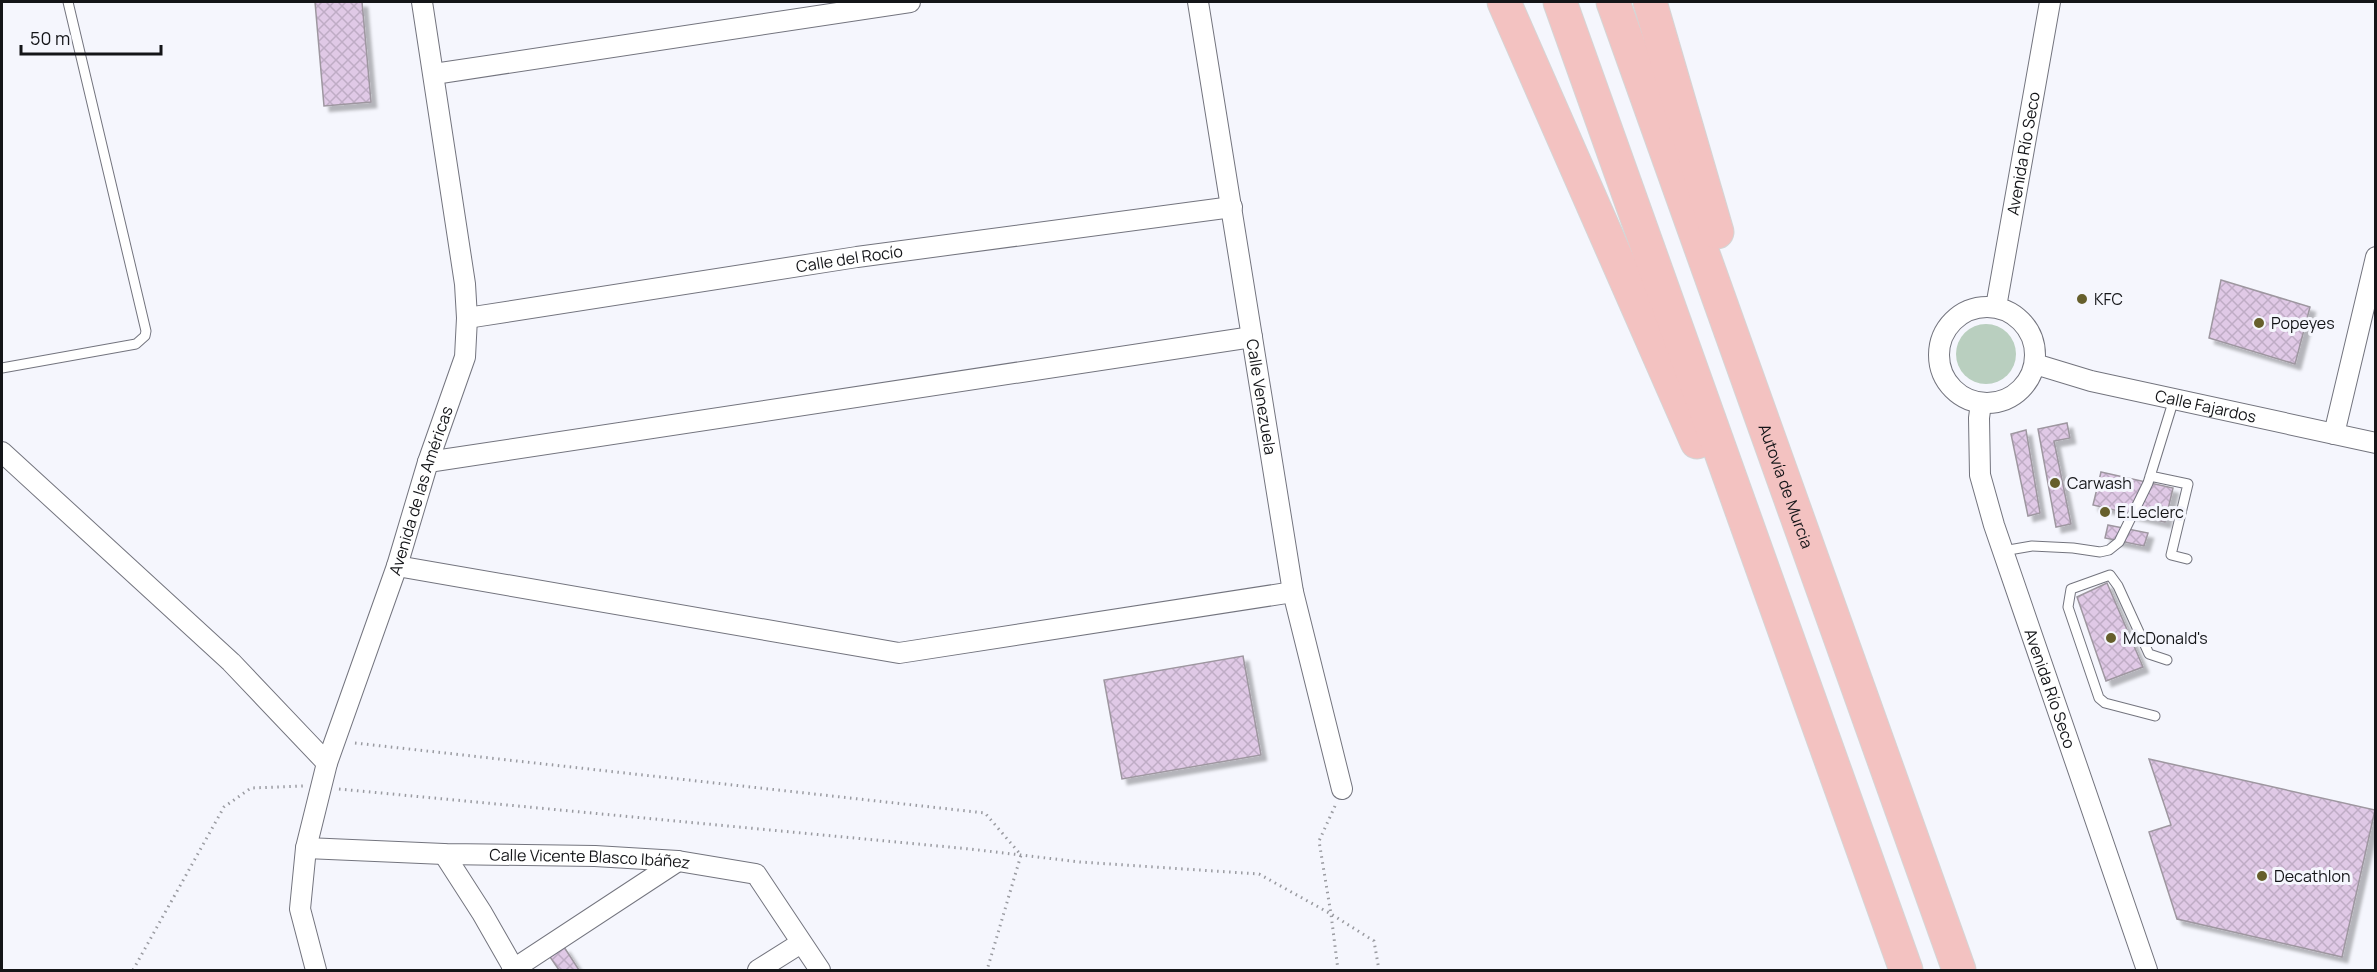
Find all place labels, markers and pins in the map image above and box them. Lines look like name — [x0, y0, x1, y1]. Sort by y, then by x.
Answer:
place label: KFC — [2094, 288, 2123, 310]
marker: KFC — [2075, 292, 2089, 306]
place label: Popeyes — [2271, 312, 2335, 334]
marker: Popeyes — [2252, 316, 2266, 330]
place label: Carwash — [2067, 472, 2132, 494]
marker: Carwash — [2048, 476, 2062, 490]
place label: E.Leclerc — [2117, 501, 2184, 523]
marker: E.Leclerc — [2098, 505, 2112, 519]
place label: McDonald's — [2123, 627, 2208, 649]
marker: McDonald's — [2104, 631, 2118, 645]
place label: Decathlon — [2274, 865, 2350, 887]
marker: Decathlon — [2255, 869, 2269, 883]

